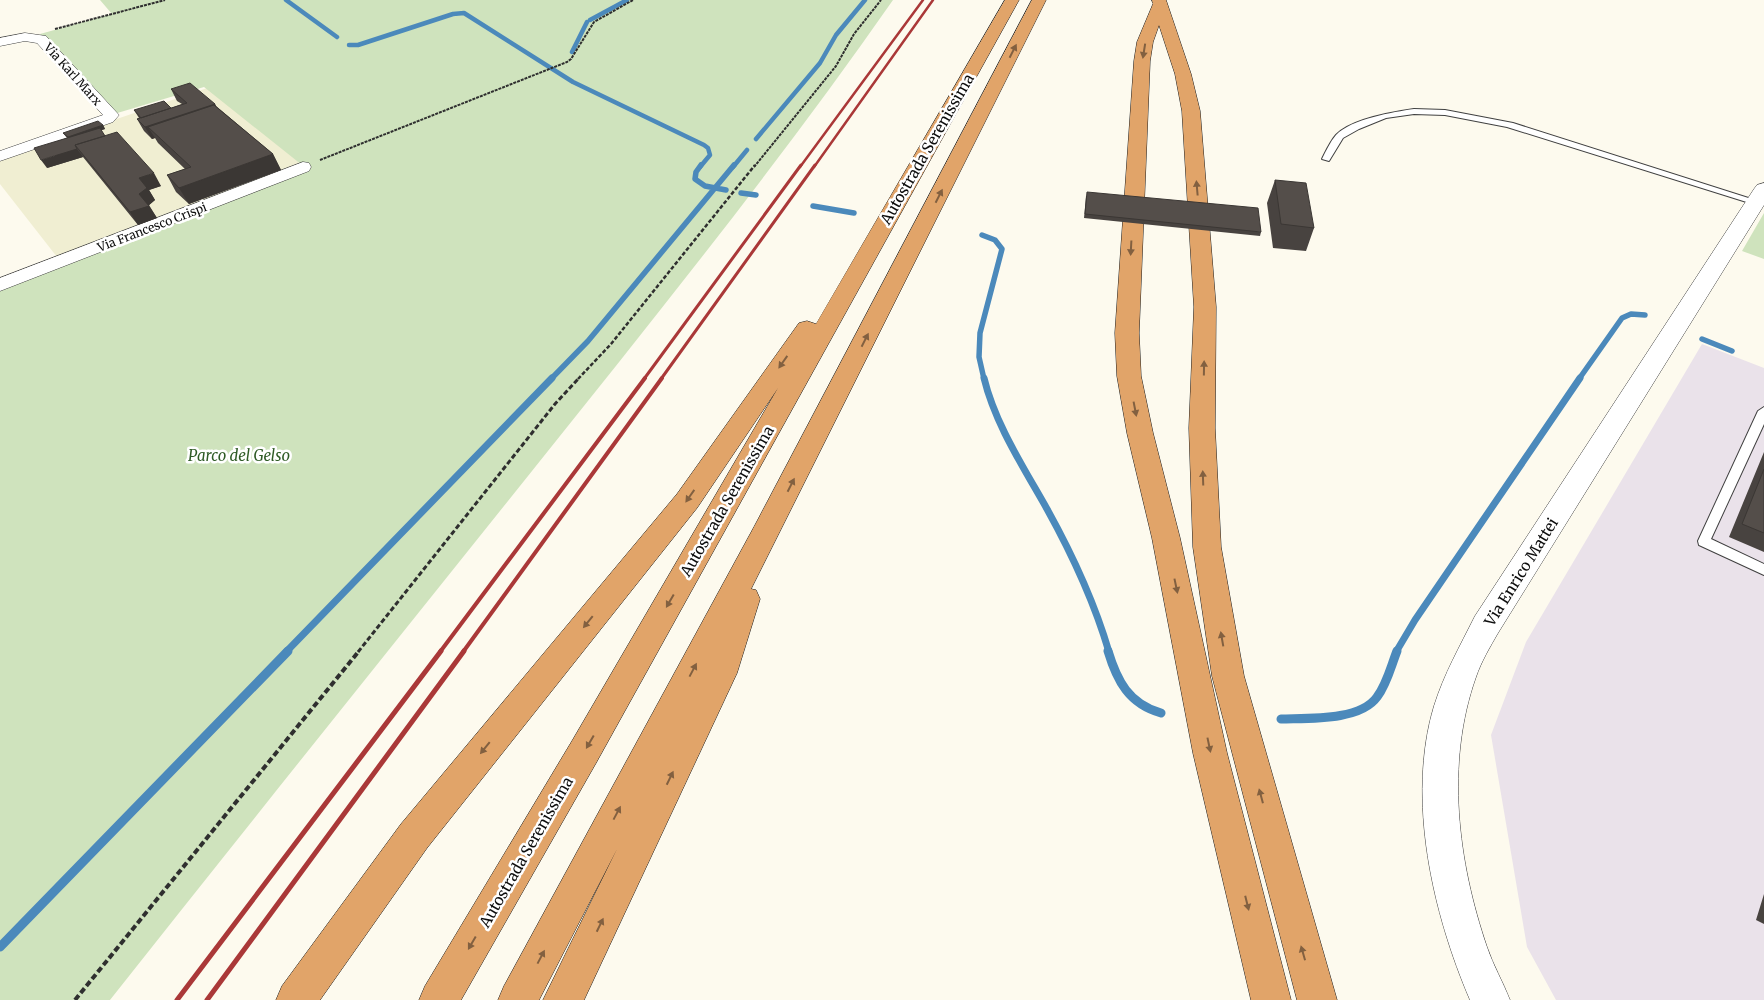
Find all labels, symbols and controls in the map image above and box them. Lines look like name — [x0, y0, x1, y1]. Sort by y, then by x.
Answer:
street label: Via Karl Marx — [40, 39, 105, 109]
one-way arrow — [1139, 43, 1147, 59]
one-way arrow — [1009, 44, 1017, 58]
street label: Autostrada Serenissima — [876, 70, 978, 229]
one-way arrow — [1193, 180, 1201, 196]
one-way arrow — [935, 188, 943, 203]
street label: Via Francesco Crispi — [94, 199, 209, 255]
one-way arrow — [1126, 240, 1134, 256]
one-way arrow — [861, 333, 869, 347]
one-way arrow — [778, 356, 788, 369]
one-way arrow — [1200, 360, 1208, 376]
one-way arrow — [1132, 402, 1140, 418]
street label: Autostrada Serenissima — [676, 422, 778, 581]
park label: Parco del Gelso — [188, 446, 290, 465]
one-way arrow — [1199, 469, 1207, 485]
one-way arrow — [787, 478, 795, 492]
one-way arrow — [685, 489, 696, 502]
street label: Via Enrico Mattei — [1480, 514, 1562, 630]
one-way arrow — [1172, 578, 1180, 593]
one-way arrow — [666, 594, 674, 609]
one-way arrow — [583, 616, 594, 629]
one-way arrow — [1218, 630, 1226, 646]
one-way arrow — [689, 663, 697, 677]
one-way arrow — [585, 736, 594, 749]
one-way arrow — [1205, 737, 1213, 752]
one-way arrow — [480, 741, 491, 754]
one-way arrow — [667, 771, 675, 785]
street label: Autostrada Serenissima — [475, 773, 577, 932]
one-way arrow — [1256, 789, 1264, 804]
one-way arrow — [613, 806, 621, 821]
one-way arrow — [1243, 895, 1251, 910]
one-way arrow — [595, 917, 604, 932]
one-way arrow — [468, 937, 477, 950]
one-way arrow — [1299, 946, 1307, 961]
one-way arrow — [537, 950, 545, 964]

